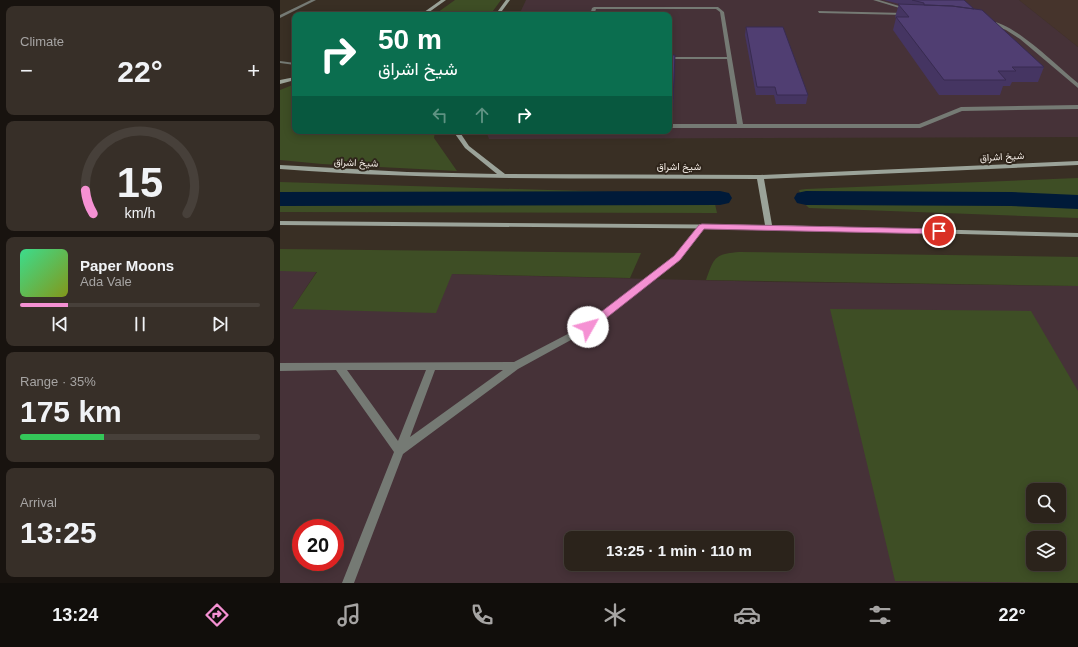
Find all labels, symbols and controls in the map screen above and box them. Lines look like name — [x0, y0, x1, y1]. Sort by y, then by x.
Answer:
text: 50 m — [378, 24, 442, 55]
icon: right — [312, 28, 364, 80]
text: Climate — [20, 34, 64, 49]
text: 22° — [117, 55, 163, 88]
text: − — [20, 58, 33, 83]
text: + — [247, 58, 260, 83]
text: شیخ اشراق — [378, 59, 458, 79]
icon: left — [429, 104, 451, 126]
icon: ahead — [471, 104, 493, 126]
icon: right — [513, 104, 535, 126]
street label: شیخ اشراق — [980, 150, 1025, 164]
street label: شیخ اشراق — [334, 156, 378, 170]
text: 15 — [117, 159, 163, 206]
street label: شیخ اشراق — [657, 161, 701, 173]
text: km/h — [125, 205, 156, 221]
pin — [922, 214, 956, 248]
icon: arrive — [928, 220, 950, 242]
text: Paper Moons — [80, 257, 174, 274]
text: Ada Vale — [80, 274, 132, 289]
position arrow — [567, 306, 609, 348]
icon: previous — [49, 313, 71, 335]
icon: pause — [129, 313, 151, 335]
icon: next — [209, 313, 231, 335]
text: Range · 35% — [20, 374, 96, 389]
text: 175 km — [20, 395, 122, 428]
map controls — [1026, 483, 1066, 571]
button: search — [1026, 483, 1066, 523]
text: Arrival — [20, 495, 57, 510]
text: 13:25 — [20, 516, 97, 549]
speed limit sign: 20 — [292, 519, 344, 571]
button: layers — [1026, 531, 1066, 571]
text: 13:25 · 1 min · 110 m — [606, 542, 752, 559]
icon: directions — [203, 601, 231, 629]
icon: music — [335, 601, 363, 629]
icon: phone — [468, 601, 496, 629]
icon: climate — [601, 601, 629, 629]
icon: car — [733, 601, 761, 629]
icon: filters — [866, 601, 894, 629]
text: 13:24 — [52, 605, 98, 625]
text: 22° — [998, 605, 1026, 625]

